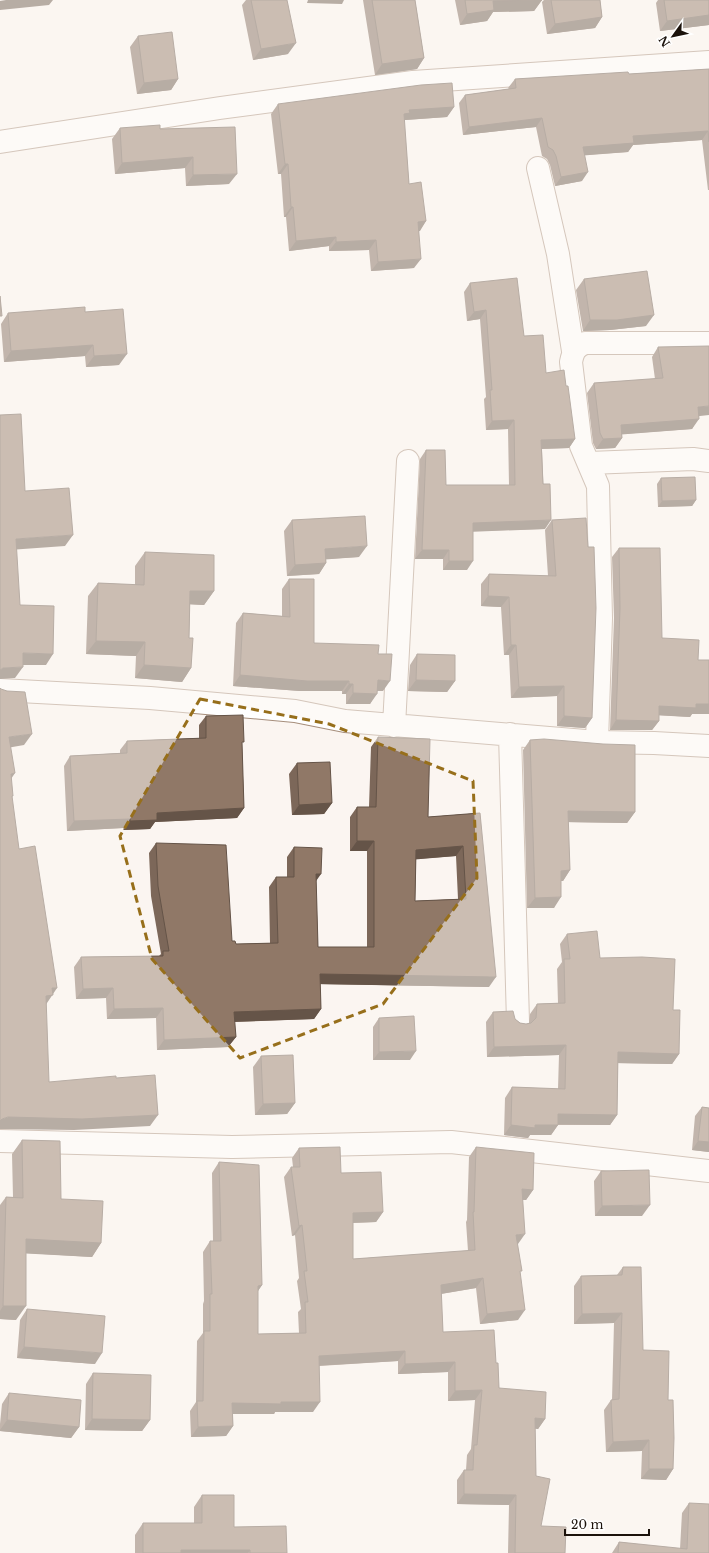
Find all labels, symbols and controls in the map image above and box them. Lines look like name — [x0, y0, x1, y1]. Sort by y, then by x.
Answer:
north arrow — [653, 16, 693, 56]
text: N — [656, 33, 673, 50]
scale bar — [565, 1511, 649, 1537]
text: 20 m — [571, 1517, 603, 1532]

